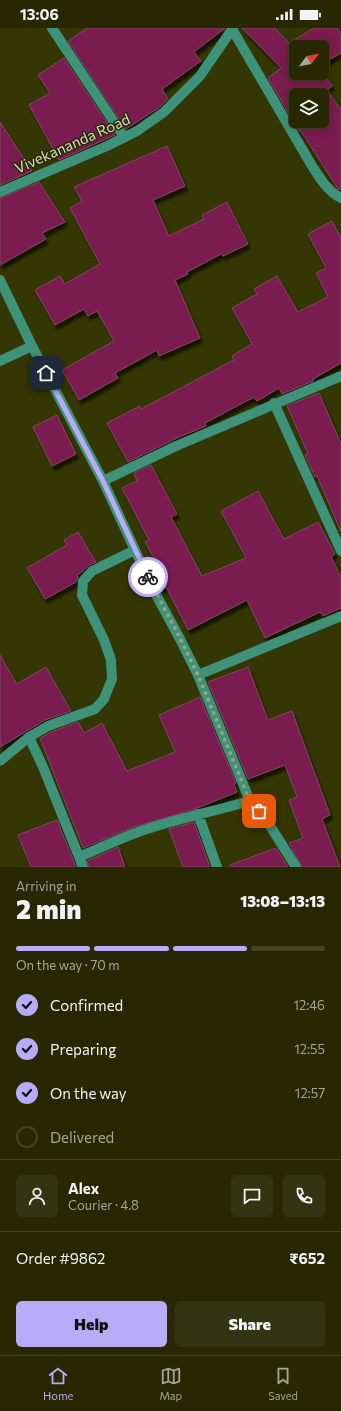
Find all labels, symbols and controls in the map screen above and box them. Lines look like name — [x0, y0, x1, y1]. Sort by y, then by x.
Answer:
text: 13:06 — [20, 5, 59, 23]
north arrow — [289, 40, 329, 80]
map controls — [289, 40, 329, 128]
button: layers — [289, 88, 329, 128]
street label: Vivekananda Road — [11, 109, 133, 177]
pin — [29, 356, 63, 390]
icon: home — [35, 362, 57, 384]
courier — [128, 557, 168, 597]
icon: bike — [137, 566, 159, 588]
pin — [242, 794, 276, 828]
icon: bag — [248, 800, 270, 822]
text: Arriving in — [16, 878, 76, 894]
text: 13:08–13:13 — [240, 892, 325, 910]
text: 2 min — [16, 893, 81, 924]
text: On the way · 70 m — [16, 957, 120, 973]
icon: check — [16, 994, 38, 1016]
text: Confirmed — [50, 996, 123, 1014]
text: 12:46 — [293, 997, 325, 1013]
icon: check — [16, 1038, 38, 1060]
text: Preparing — [50, 1040, 116, 1058]
text: 12:55 — [294, 1041, 325, 1057]
icon: check — [16, 1082, 38, 1104]
text: On the way — [50, 1084, 127, 1102]
text: 12:57 — [295, 1085, 325, 1101]
text: Delivered — [50, 1128, 114, 1146]
button: person — [16, 1175, 58, 1217]
button: chat — [231, 1175, 273, 1217]
button: phone — [283, 1175, 325, 1217]
text: Alex — [68, 1179, 99, 1197]
text: Courier · 4.8 — [68, 1197, 139, 1213]
text: Order #9862 — [16, 1249, 105, 1267]
text: ₹652 — [289, 1249, 325, 1267]
button: Help — [16, 1301, 167, 1347]
button: Share — [175, 1301, 325, 1347]
tab: Home — [43, 1365, 73, 1402]
tab: Map — [159, 1365, 182, 1402]
tab: Saved — [268, 1365, 298, 1402]

